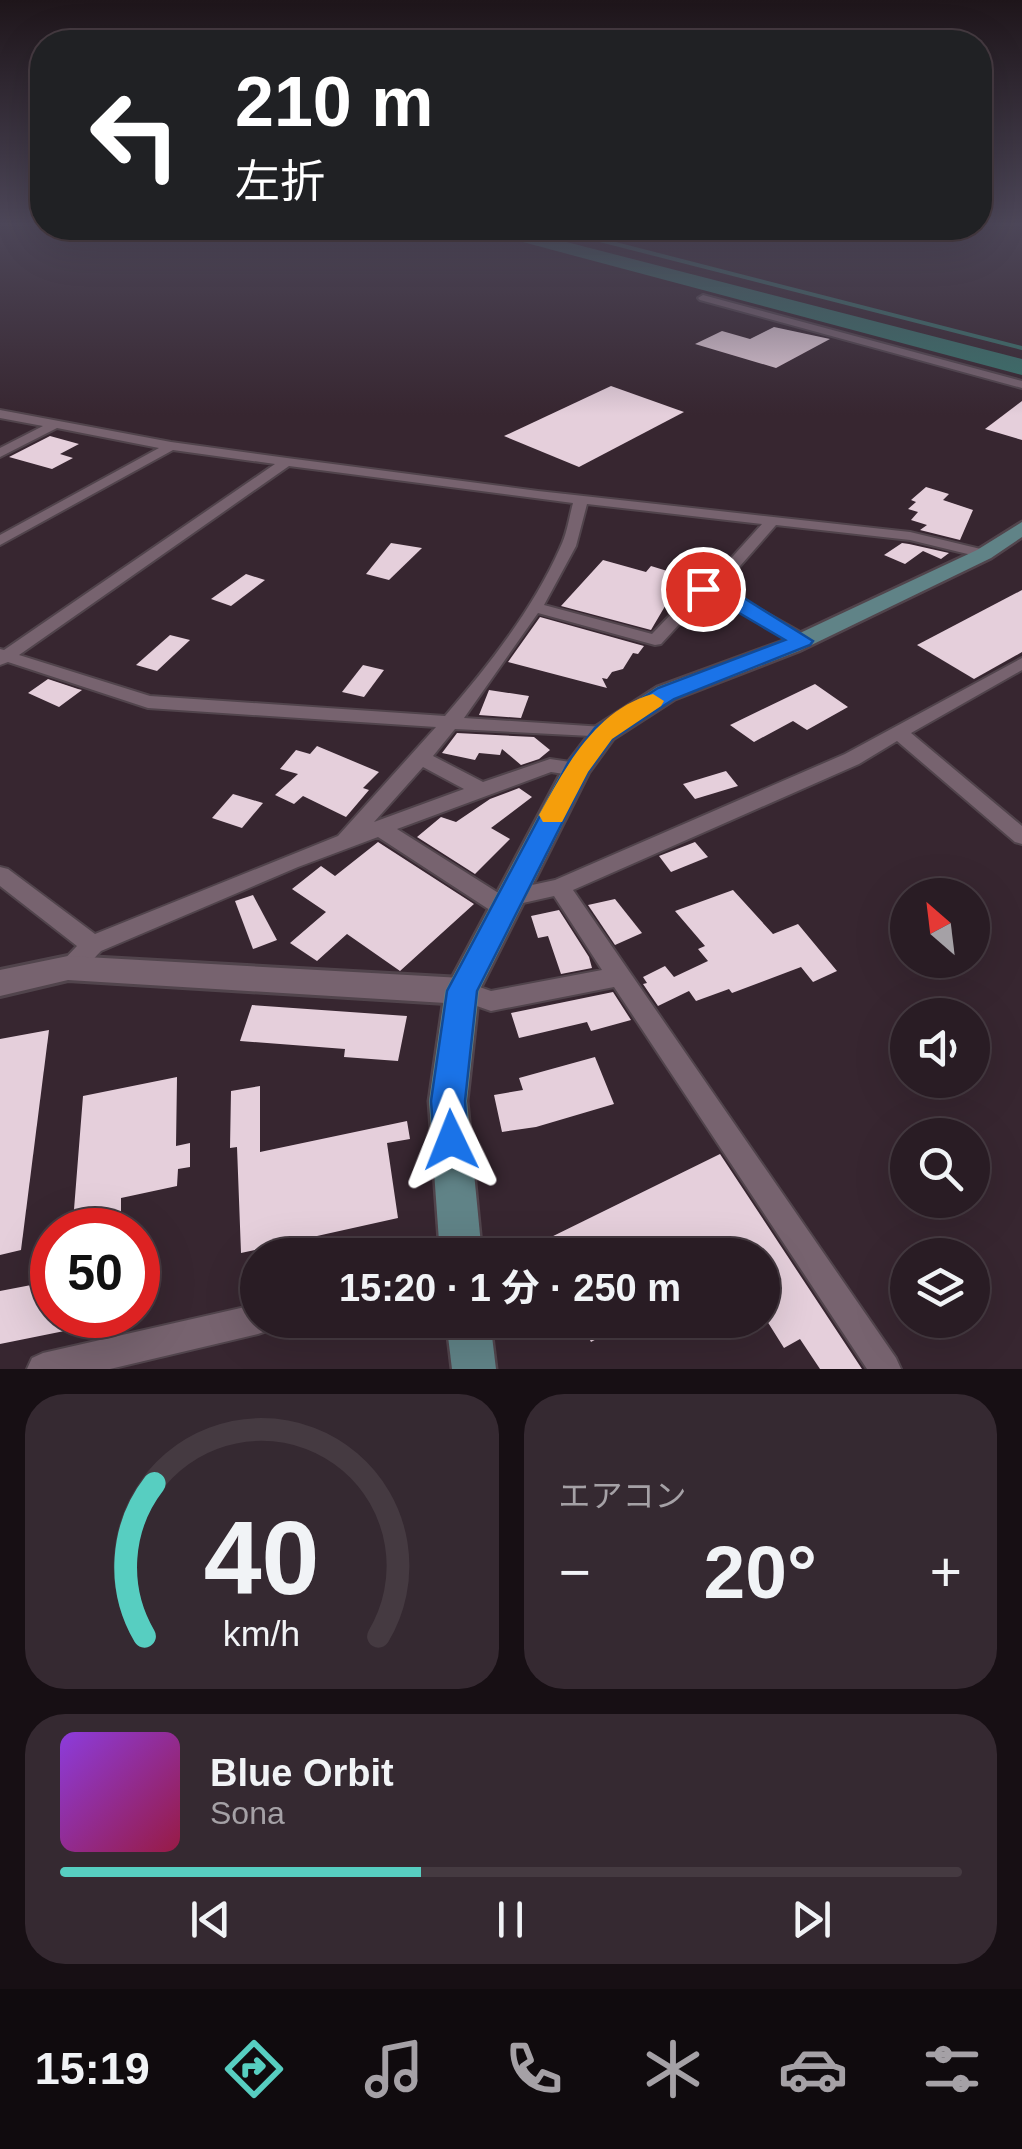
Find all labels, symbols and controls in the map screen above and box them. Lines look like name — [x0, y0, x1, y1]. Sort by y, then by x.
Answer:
text: 210 m — [235, 63, 433, 141]
icon: left — [70, 70, 200, 200]
text: 左折 — [235, 156, 325, 207]
pin — [661, 547, 746, 632]
icon: arrive — [676, 562, 731, 617]
north arrow — [890, 878, 990, 978]
map controls — [890, 878, 990, 1338]
button: sound — [890, 998, 990, 1098]
position arrow — [399, 1088, 503, 1192]
button: search — [890, 1118, 990, 1218]
speed limit sign: 50 — [30, 1208, 160, 1338]
button: layers — [890, 1238, 990, 1338]
text: 15:20 · 1 分 · 250 m — [339, 1267, 681, 1309]
text: エアコン — [559, 1478, 687, 1514]
text: 40 — [204, 1500, 320, 1616]
text: 20° — [704, 1530, 817, 1614]
text: − — [559, 1541, 591, 1603]
text: + — [930, 1541, 962, 1603]
text: km/h — [223, 1614, 300, 1654]
text: Blue Orbit — [210, 1752, 394, 1794]
text: Sona — [210, 1795, 285, 1831]
icon: previous — [183, 1892, 238, 1947]
icon: pause — [483, 1892, 538, 1947]
icon: next — [784, 1892, 839, 1947]
icon: directions — [219, 2034, 289, 2104]
icon: music — [359, 2034, 429, 2104]
icon: phone — [499, 2034, 569, 2104]
icon: climate — [638, 2034, 708, 2104]
icon: car — [778, 2034, 848, 2104]
icon: filters — [917, 2034, 987, 2104]
text: 15:19 — [35, 2043, 150, 2094]

